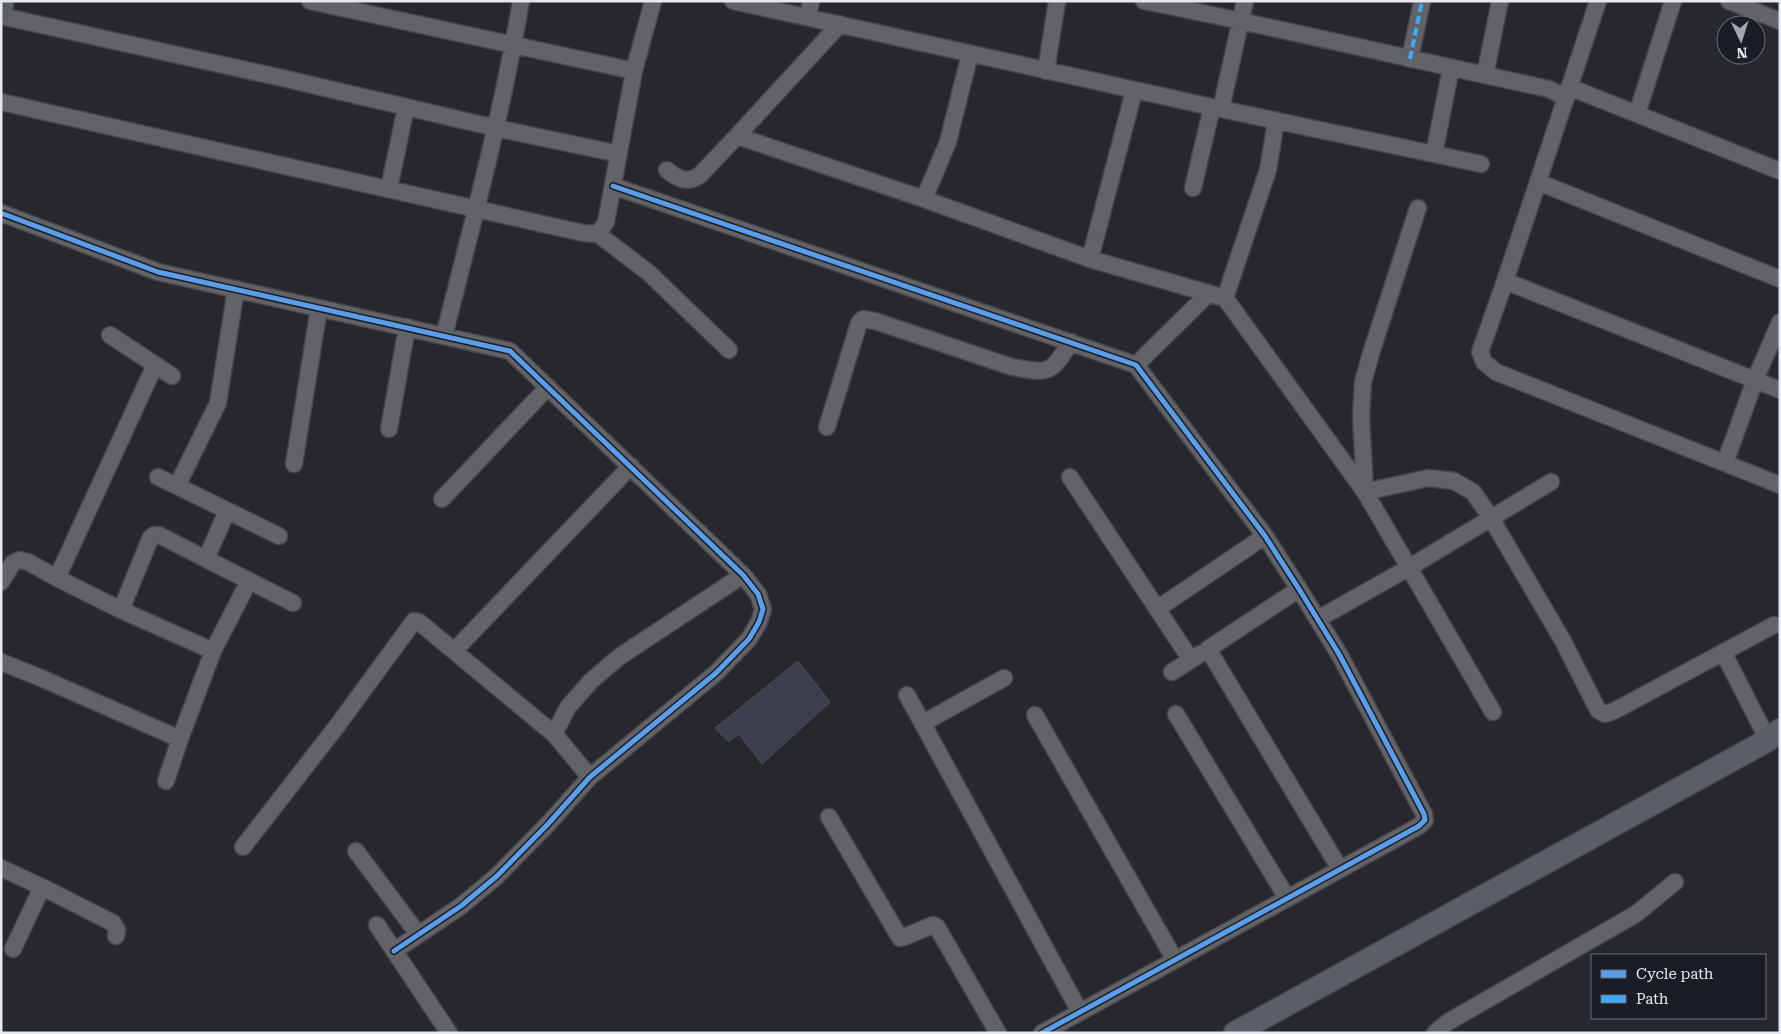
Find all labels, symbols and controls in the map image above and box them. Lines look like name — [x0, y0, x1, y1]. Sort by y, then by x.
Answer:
north arrow — [1716, 15, 1766, 65]
text: N — [1736, 45, 1748, 61]
legend — [1591, 954, 1766, 1019]
text: Cycle path — [1636, 965, 1714, 983]
text: Path — [1636, 990, 1669, 1008]

